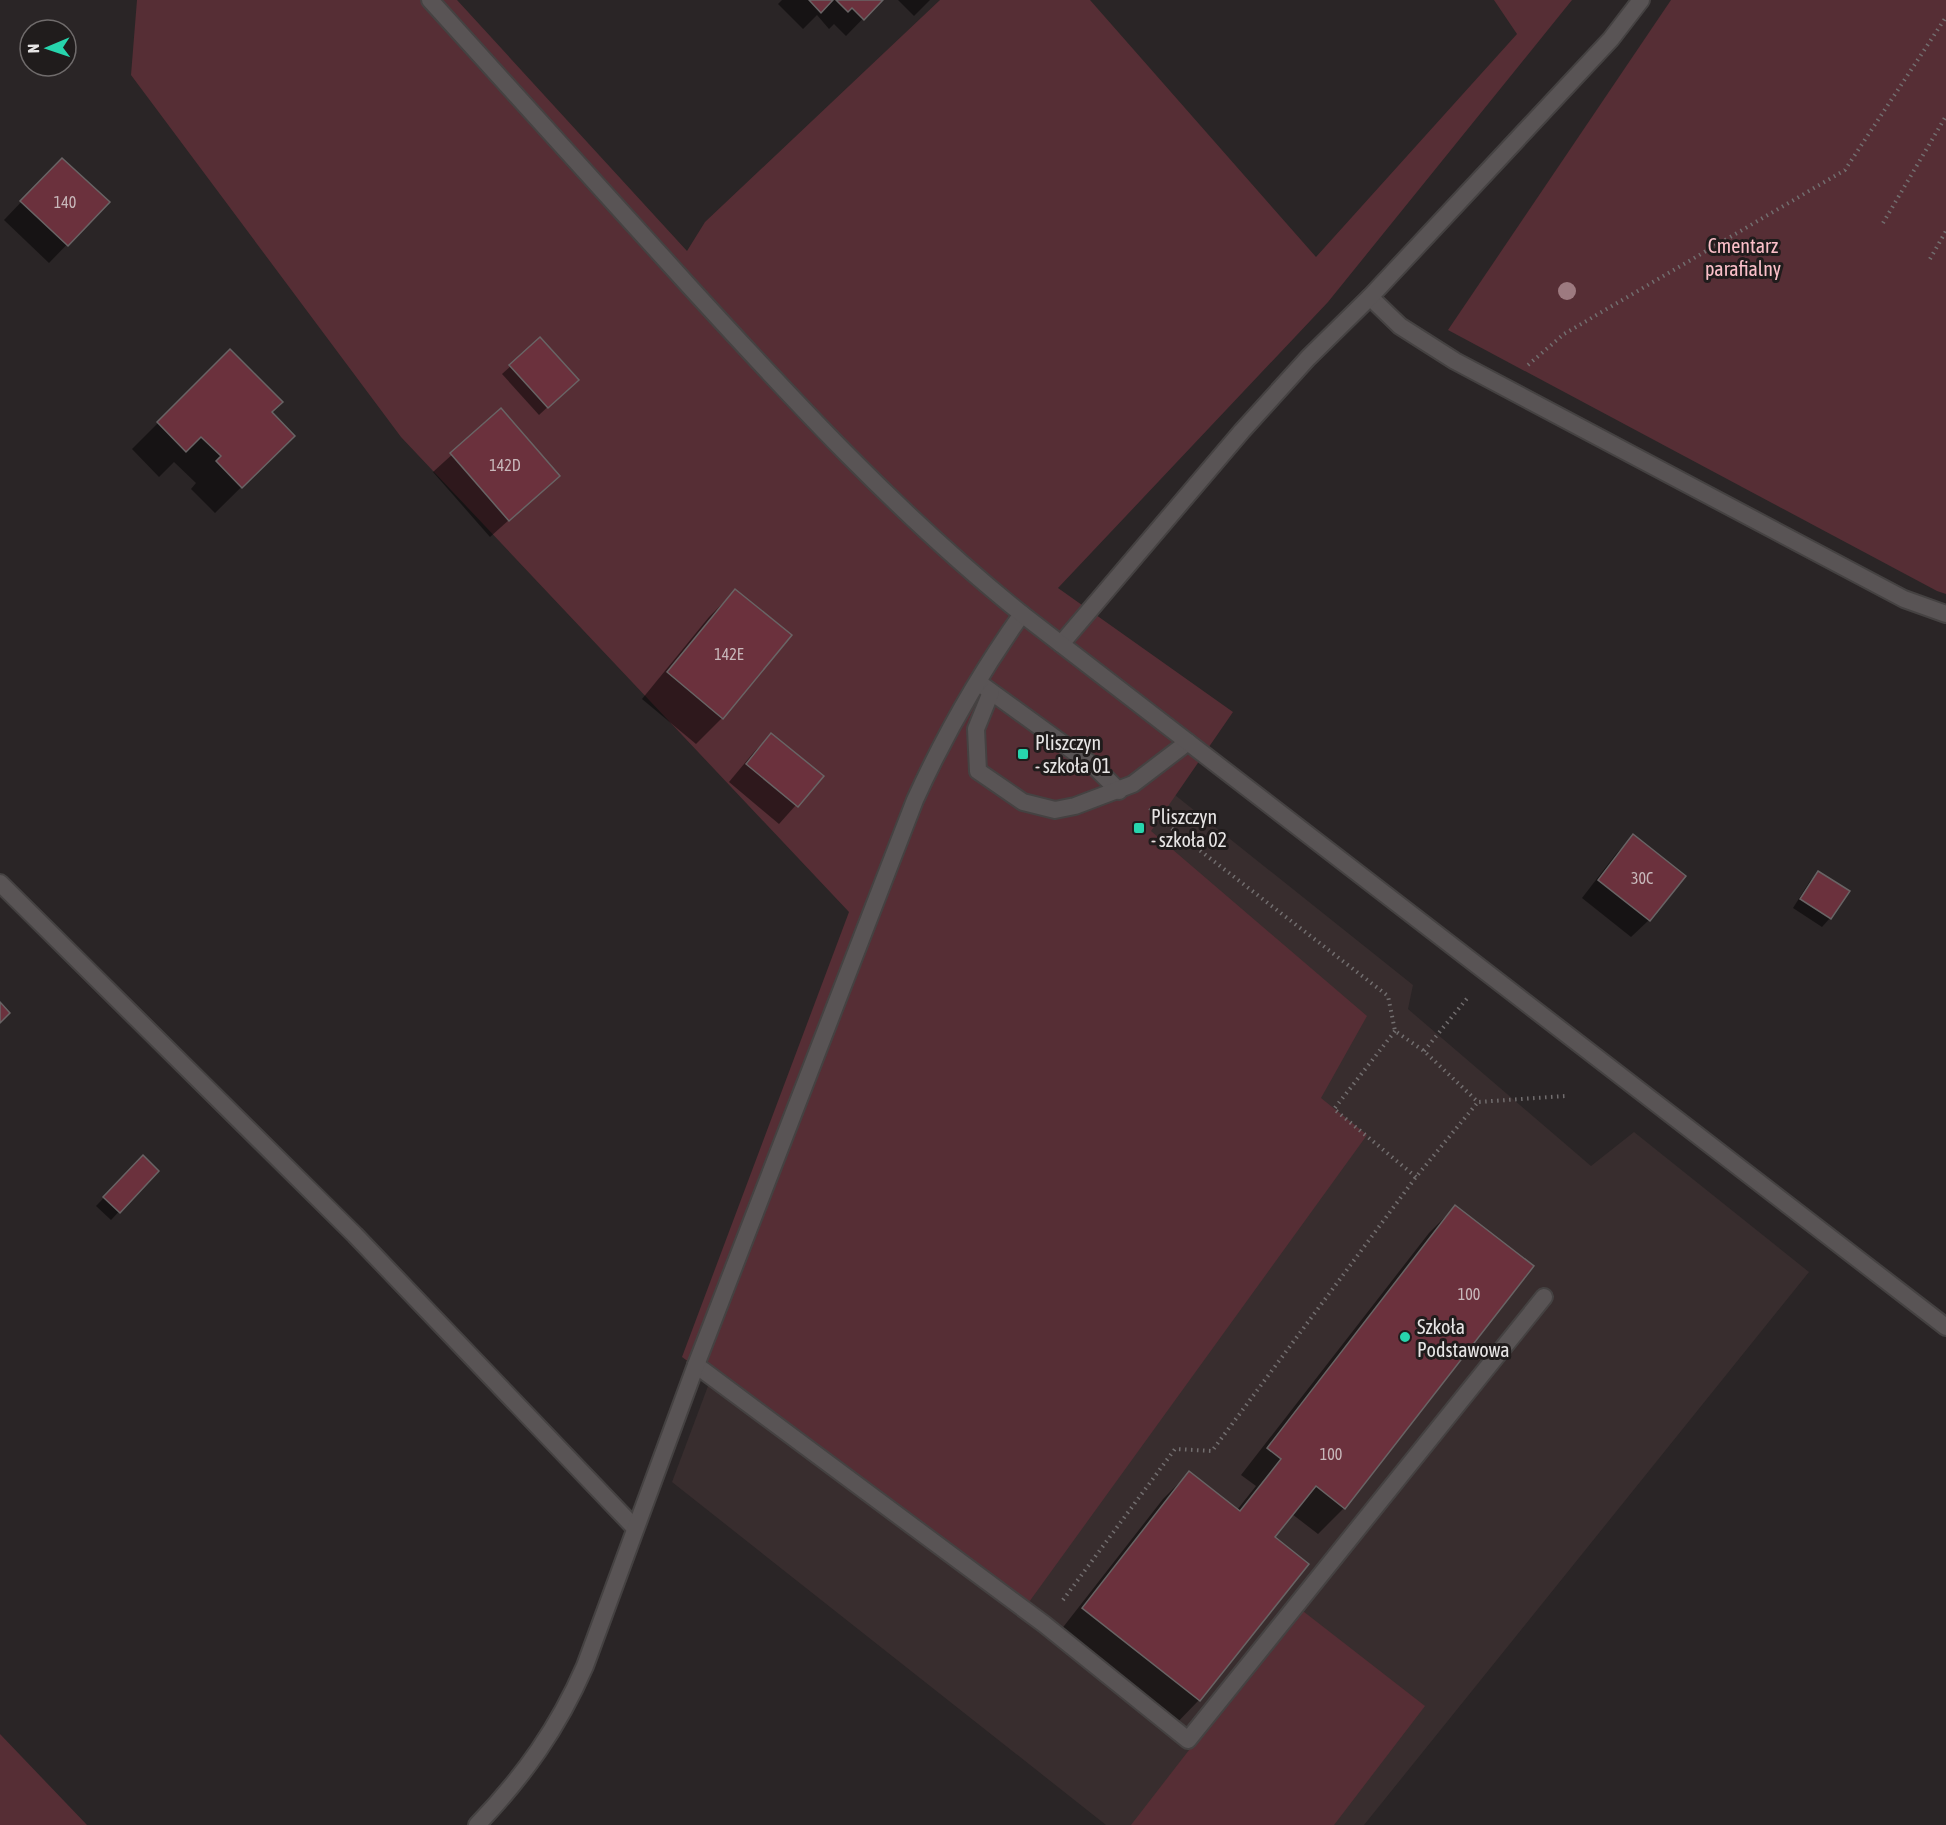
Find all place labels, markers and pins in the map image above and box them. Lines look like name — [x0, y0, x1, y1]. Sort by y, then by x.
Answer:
place label: Pliszczyn - szkoła 01 — [1035, 731, 1111, 777]
marker: Pliszczyn - szkoła 01 — [1016, 747, 1030, 761]
place label: Pliszczyn - szkoła 02 — [1151, 805, 1227, 851]
marker: Pliszczyn - szkoła 02 — [1132, 821, 1146, 835]
place label: Szkoła Podstawowa — [1417, 1315, 1510, 1361]
marker: Szkoła Podstawowa — [1398, 1330, 1412, 1344]

